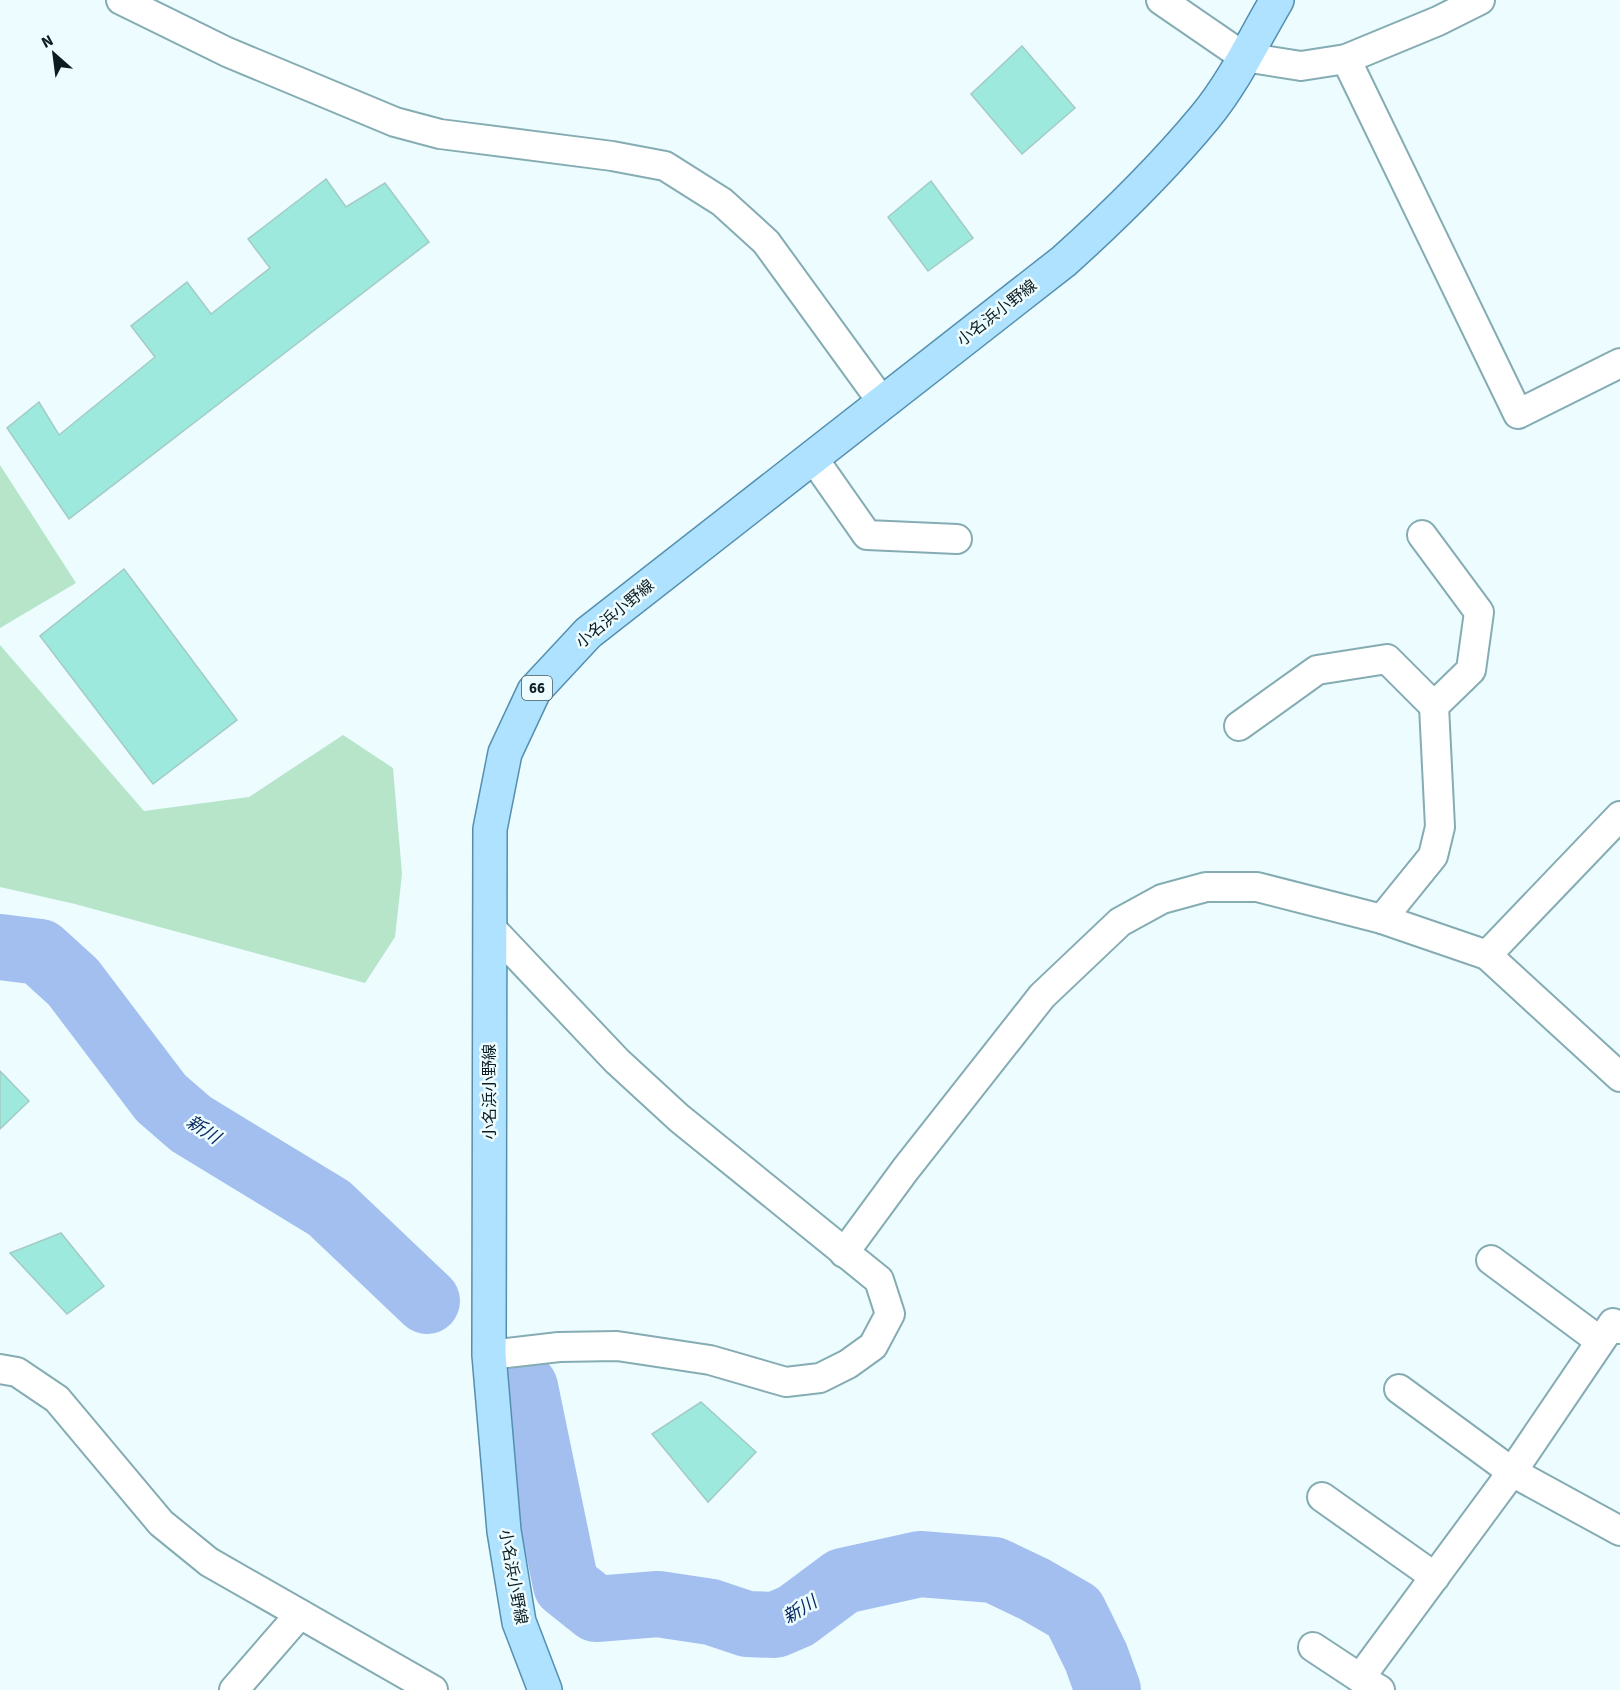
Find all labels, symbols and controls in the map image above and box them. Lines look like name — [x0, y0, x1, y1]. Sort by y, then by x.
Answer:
north arrow — [24, 24, 84, 84]
text: N — [38, 29, 57, 54]
street label: 小名浜小野線 — [952, 275, 1042, 351]
street label: 小名浜小野線 — [571, 575, 659, 653]
road number: 66 — [522, 676, 552, 700]
street label: 小名浜小野線 — [479, 1044, 501, 1140]
water label: 新川 — [181, 1110, 227, 1151]
street label: 小名浜小野線 — [494, 1528, 532, 1626]
water label: 新川 — [778, 1589, 824, 1630]

